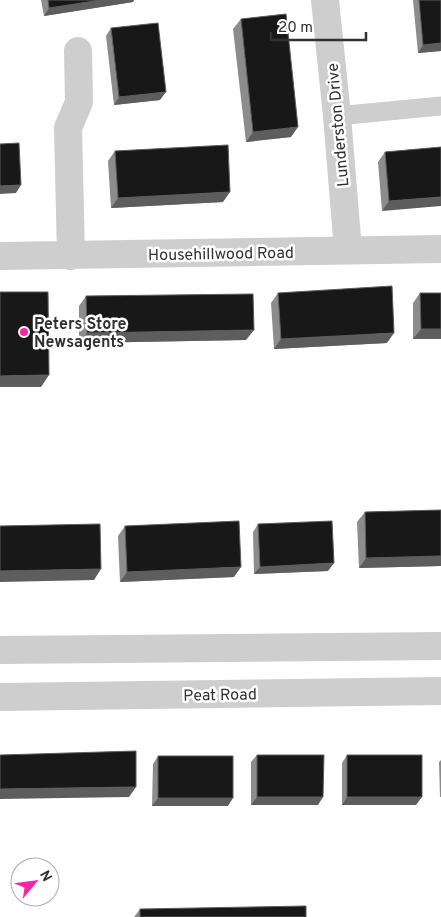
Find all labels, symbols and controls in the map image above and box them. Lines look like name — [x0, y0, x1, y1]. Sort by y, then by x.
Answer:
scale bar — [271, 10, 366, 42]
text: 20 m — [278, 19, 313, 38]
street label: Lunderston Drive — [324, 62, 354, 187]
street label: Househillwood Road — [148, 244, 294, 266]
place label: Peters Store Newsagents — [34, 315, 126, 353]
marker: Peters Store Newsagents — [18, 326, 30, 338]
street label: Peat Road — [183, 685, 257, 707]
north arrow — [10, 857, 60, 907]
text: N — [35, 868, 55, 885]

